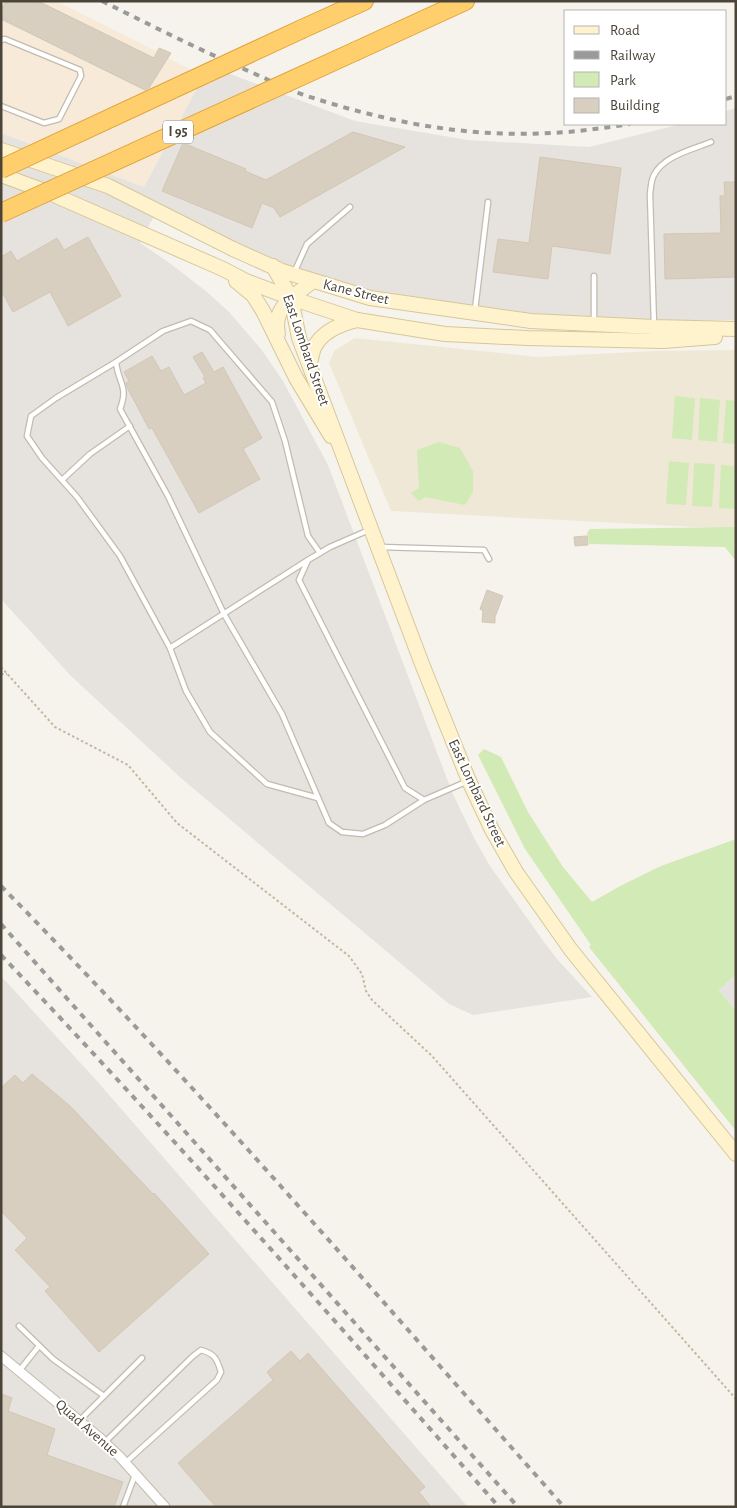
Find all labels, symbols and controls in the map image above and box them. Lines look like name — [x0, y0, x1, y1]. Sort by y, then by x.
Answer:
legend — [564, 10, 727, 125]
text: Road — [610, 23, 640, 38]
text: Railway — [610, 48, 656, 63]
text: Park — [610, 73, 636, 88]
text: Building — [610, 98, 660, 113]
road number: I 95 — [163, 120, 193, 144]
street label: Kane Street — [322, 277, 391, 307]
street label: East Lombard Street — [280, 292, 332, 408]
street label: East Lombard Street — [446, 737, 509, 849]
street label: Quad Avenue — [53, 1397, 121, 1459]

